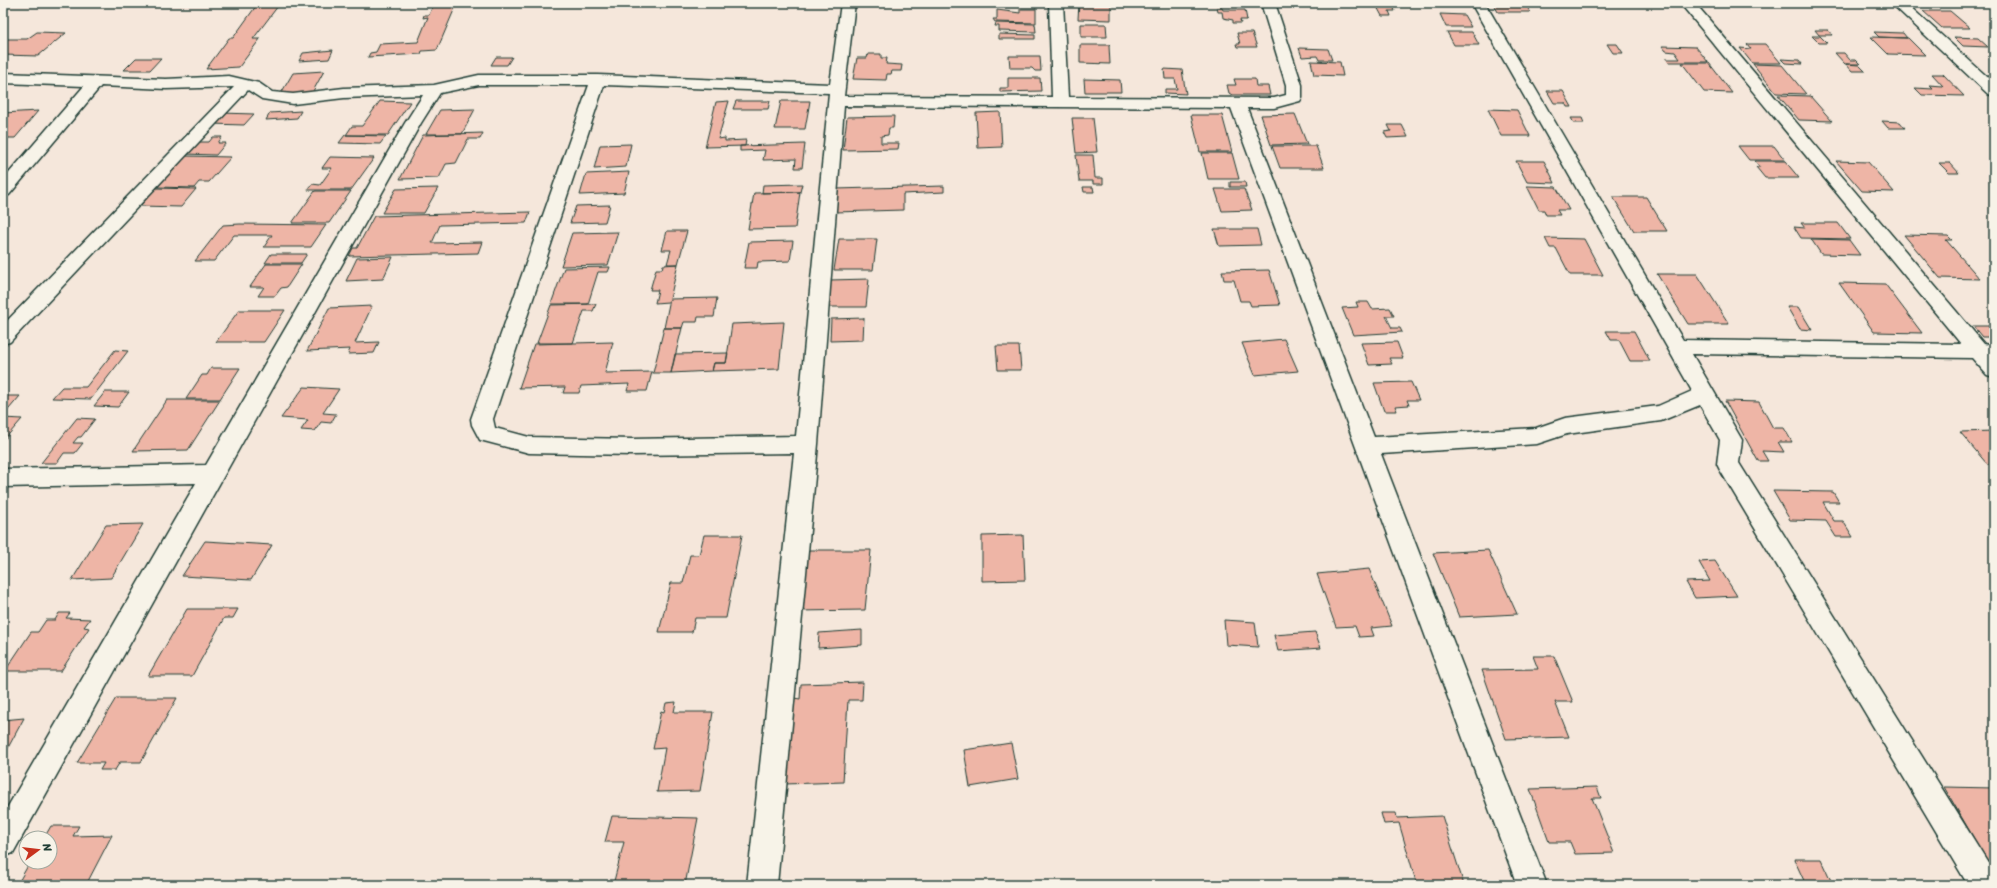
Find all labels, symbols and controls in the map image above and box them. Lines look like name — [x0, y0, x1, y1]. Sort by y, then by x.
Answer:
north arrow — [18, 830, 58, 870]
text: N — [37, 840, 57, 854]

